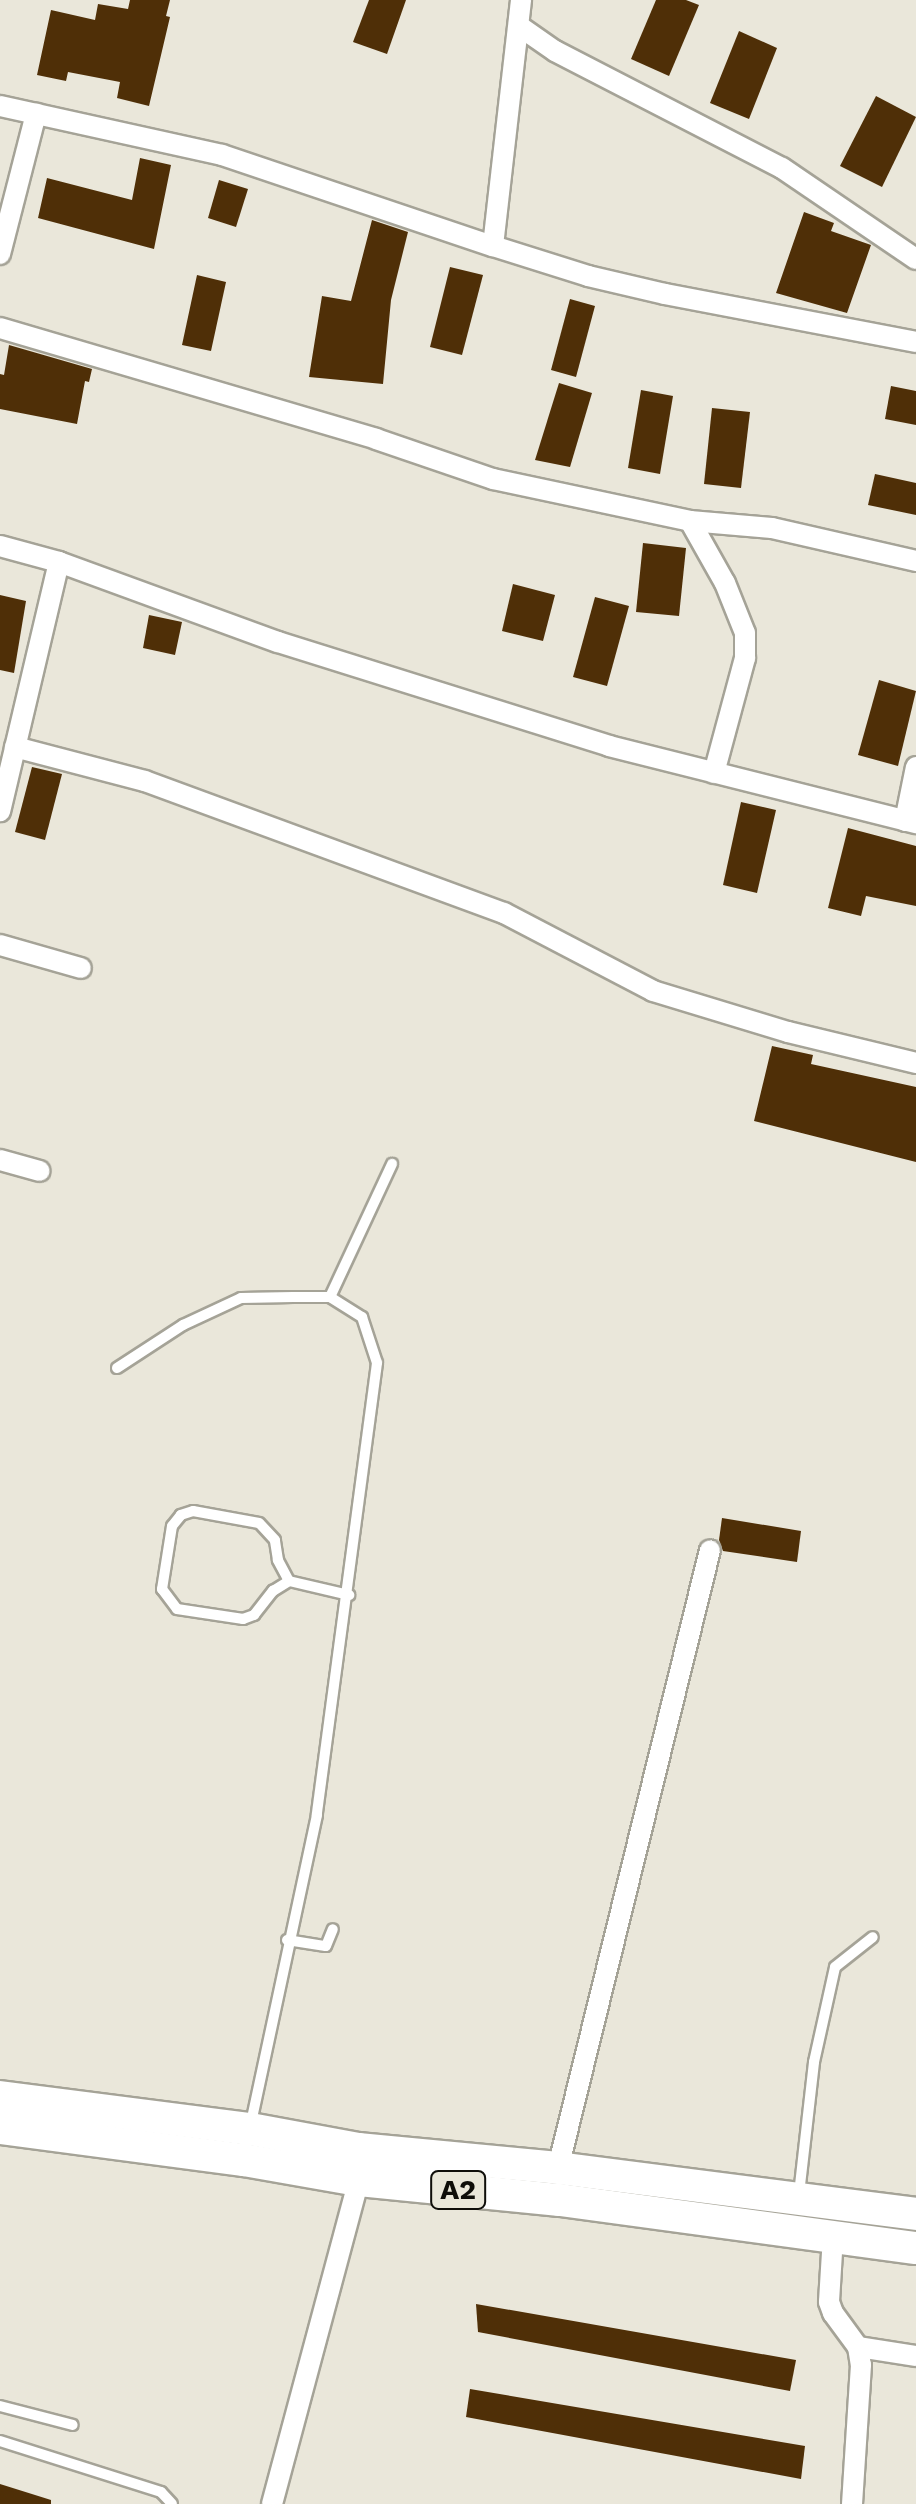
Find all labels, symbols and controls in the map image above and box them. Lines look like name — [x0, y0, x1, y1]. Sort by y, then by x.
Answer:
road number: A2 — [428, 2167, 488, 2213]

